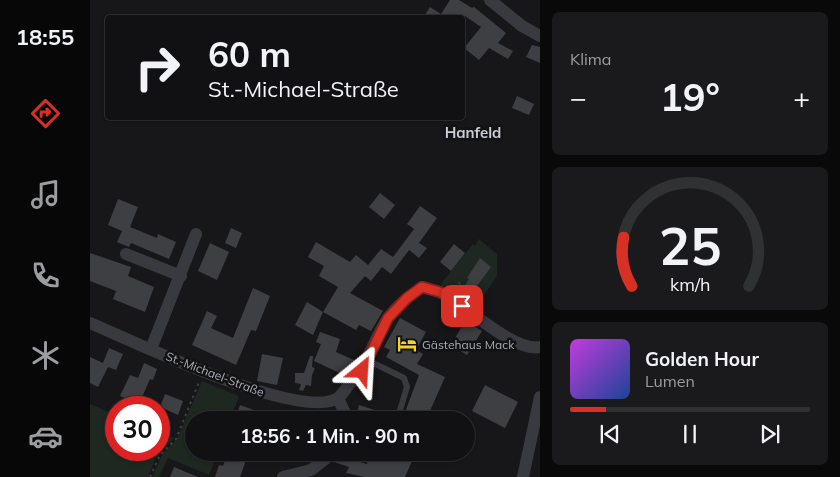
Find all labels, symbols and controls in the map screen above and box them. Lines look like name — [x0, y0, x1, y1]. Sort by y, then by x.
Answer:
text: 18:55 — [16, 23, 74, 51]
text: 60 m — [208, 32, 291, 76]
icon: right — [125, 35, 190, 100]
text: Klima — [570, 49, 611, 69]
text: 19° — [660, 73, 720, 121]
text: St.-Michael-Straße — [208, 75, 399, 103]
text: − — [570, 80, 587, 115]
text: + — [793, 80, 810, 115]
icon: directions — [28, 96, 63, 131]
district label: Hanfeld — [445, 123, 501, 142]
icon: music — [28, 177, 63, 212]
text: 25 — [659, 213, 721, 278]
icon: phone — [28, 258, 63, 293]
text: km/h — [670, 273, 710, 295]
pin — [441, 285, 483, 327]
icon: arrive — [448, 292, 476, 320]
hotel icon: Gästehaus Mack — [396, 333, 418, 355]
place label: Gästehaus Mack — [422, 337, 515, 352]
icon: climate — [28, 338, 63, 373]
position arrow — [335, 344, 387, 396]
text: Golden Hour — [645, 347, 759, 371]
street label: St.-Michael-Straße — [164, 348, 266, 400]
text: Lumen — [645, 371, 695, 391]
speed limit sign: 30 — [105, 396, 170, 461]
icon: car — [28, 419, 63, 454]
icon: previous — [596, 420, 624, 448]
icon: pause — [676, 420, 704, 448]
icon: next — [756, 420, 784, 448]
text: 18:56 · 1 Min. · 90 m — [240, 424, 420, 448]

